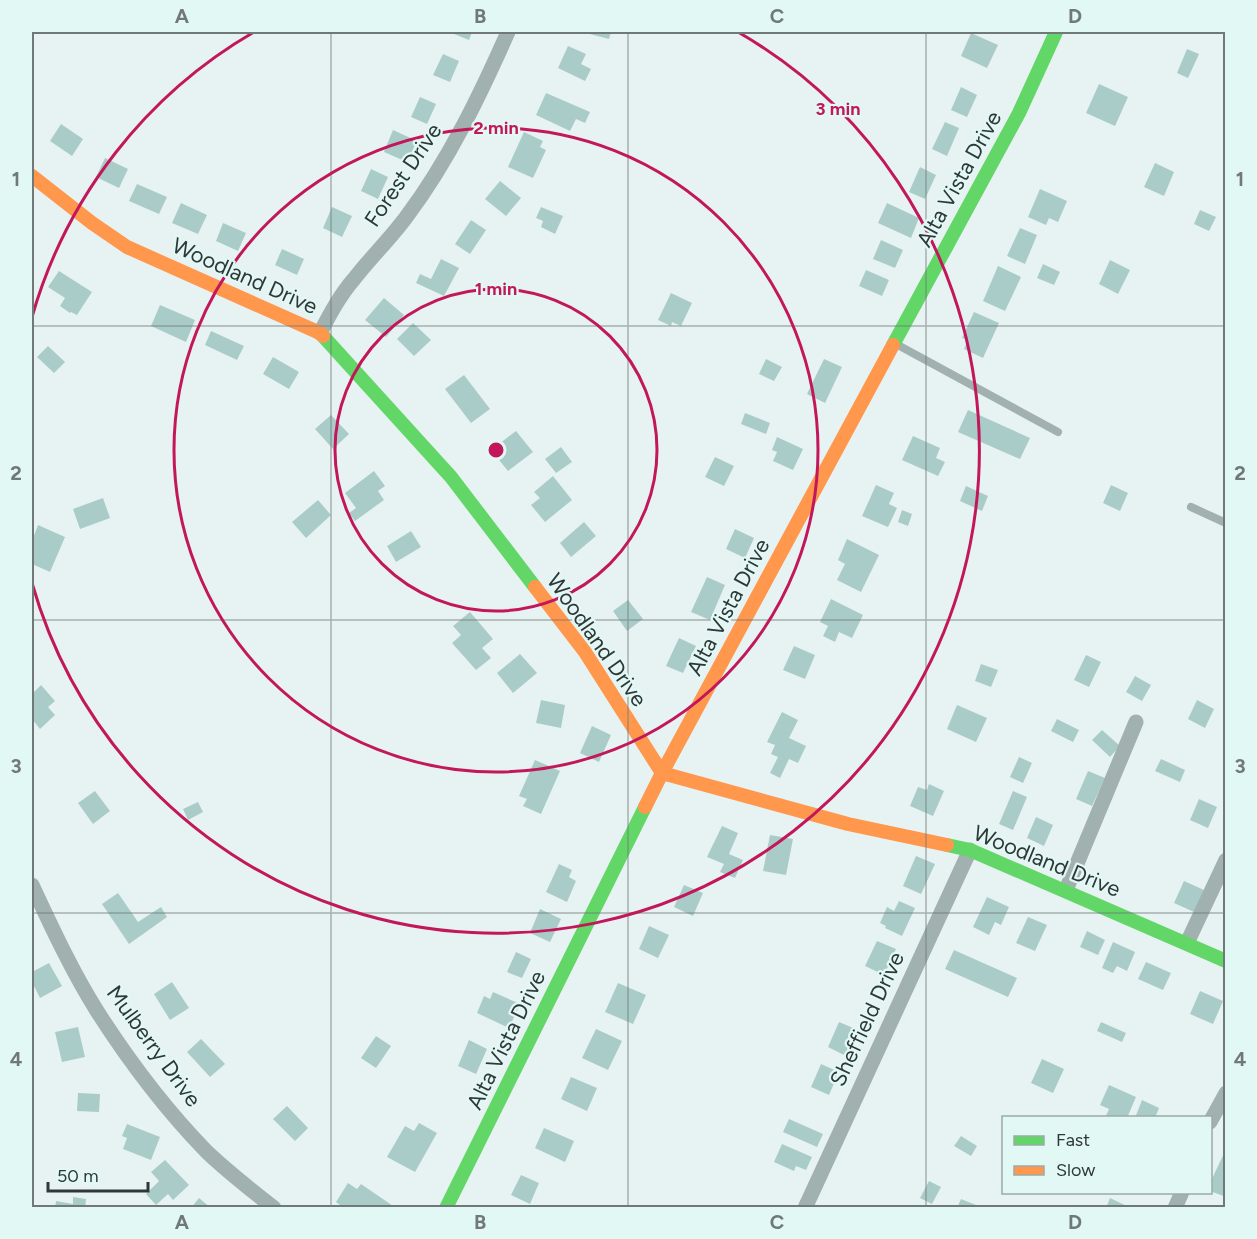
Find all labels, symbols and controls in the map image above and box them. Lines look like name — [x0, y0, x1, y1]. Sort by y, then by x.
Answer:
text: A — [175, 4, 190, 28]
text: B — [474, 4, 486, 28]
text: C — [770, 4, 784, 28]
text: D — [1068, 4, 1082, 28]
text: 3 min — [816, 98, 860, 120]
street label: Alta Vista Drive — [911, 106, 1007, 252]
text: 2 min — [473, 117, 519, 139]
street label: Forest Drive — [359, 118, 447, 232]
text: 1 — [12, 167, 20, 191]
text: 1 — [1236, 167, 1244, 191]
street label: Woodland Drive — [168, 232, 322, 320]
text: 1 min — [475, 278, 517, 300]
centre of rings — [486, 440, 506, 460]
text: 2 — [10, 461, 22, 485]
text: 2 — [1234, 461, 1246, 485]
street label: Alta Vista Drive — [681, 534, 775, 680]
street label: Woodland Drive — [541, 568, 653, 712]
text: 3 — [10, 754, 22, 778]
text: 3 — [1234, 754, 1246, 778]
street label: Woodland Drive — [970, 819, 1124, 903]
street label: Sheffield Drive — [824, 948, 910, 1090]
street label: Alta Vista Drive — [461, 966, 551, 1114]
street label: Mulberry Drive — [101, 980, 207, 1112]
text: 4 — [10, 1047, 23, 1071]
text: 4 — [1234, 1047, 1247, 1071]
legend — [1002, 1116, 1212, 1194]
text: Fast — [1056, 1129, 1090, 1151]
scale bar — [48, 1155, 148, 1193]
text: Slow — [1056, 1159, 1095, 1181]
text: 50 m — [57, 1165, 99, 1187]
text: A — [175, 1210, 190, 1234]
text: B — [474, 1210, 486, 1234]
text: C — [770, 1210, 784, 1234]
text: D — [1068, 1210, 1082, 1234]

